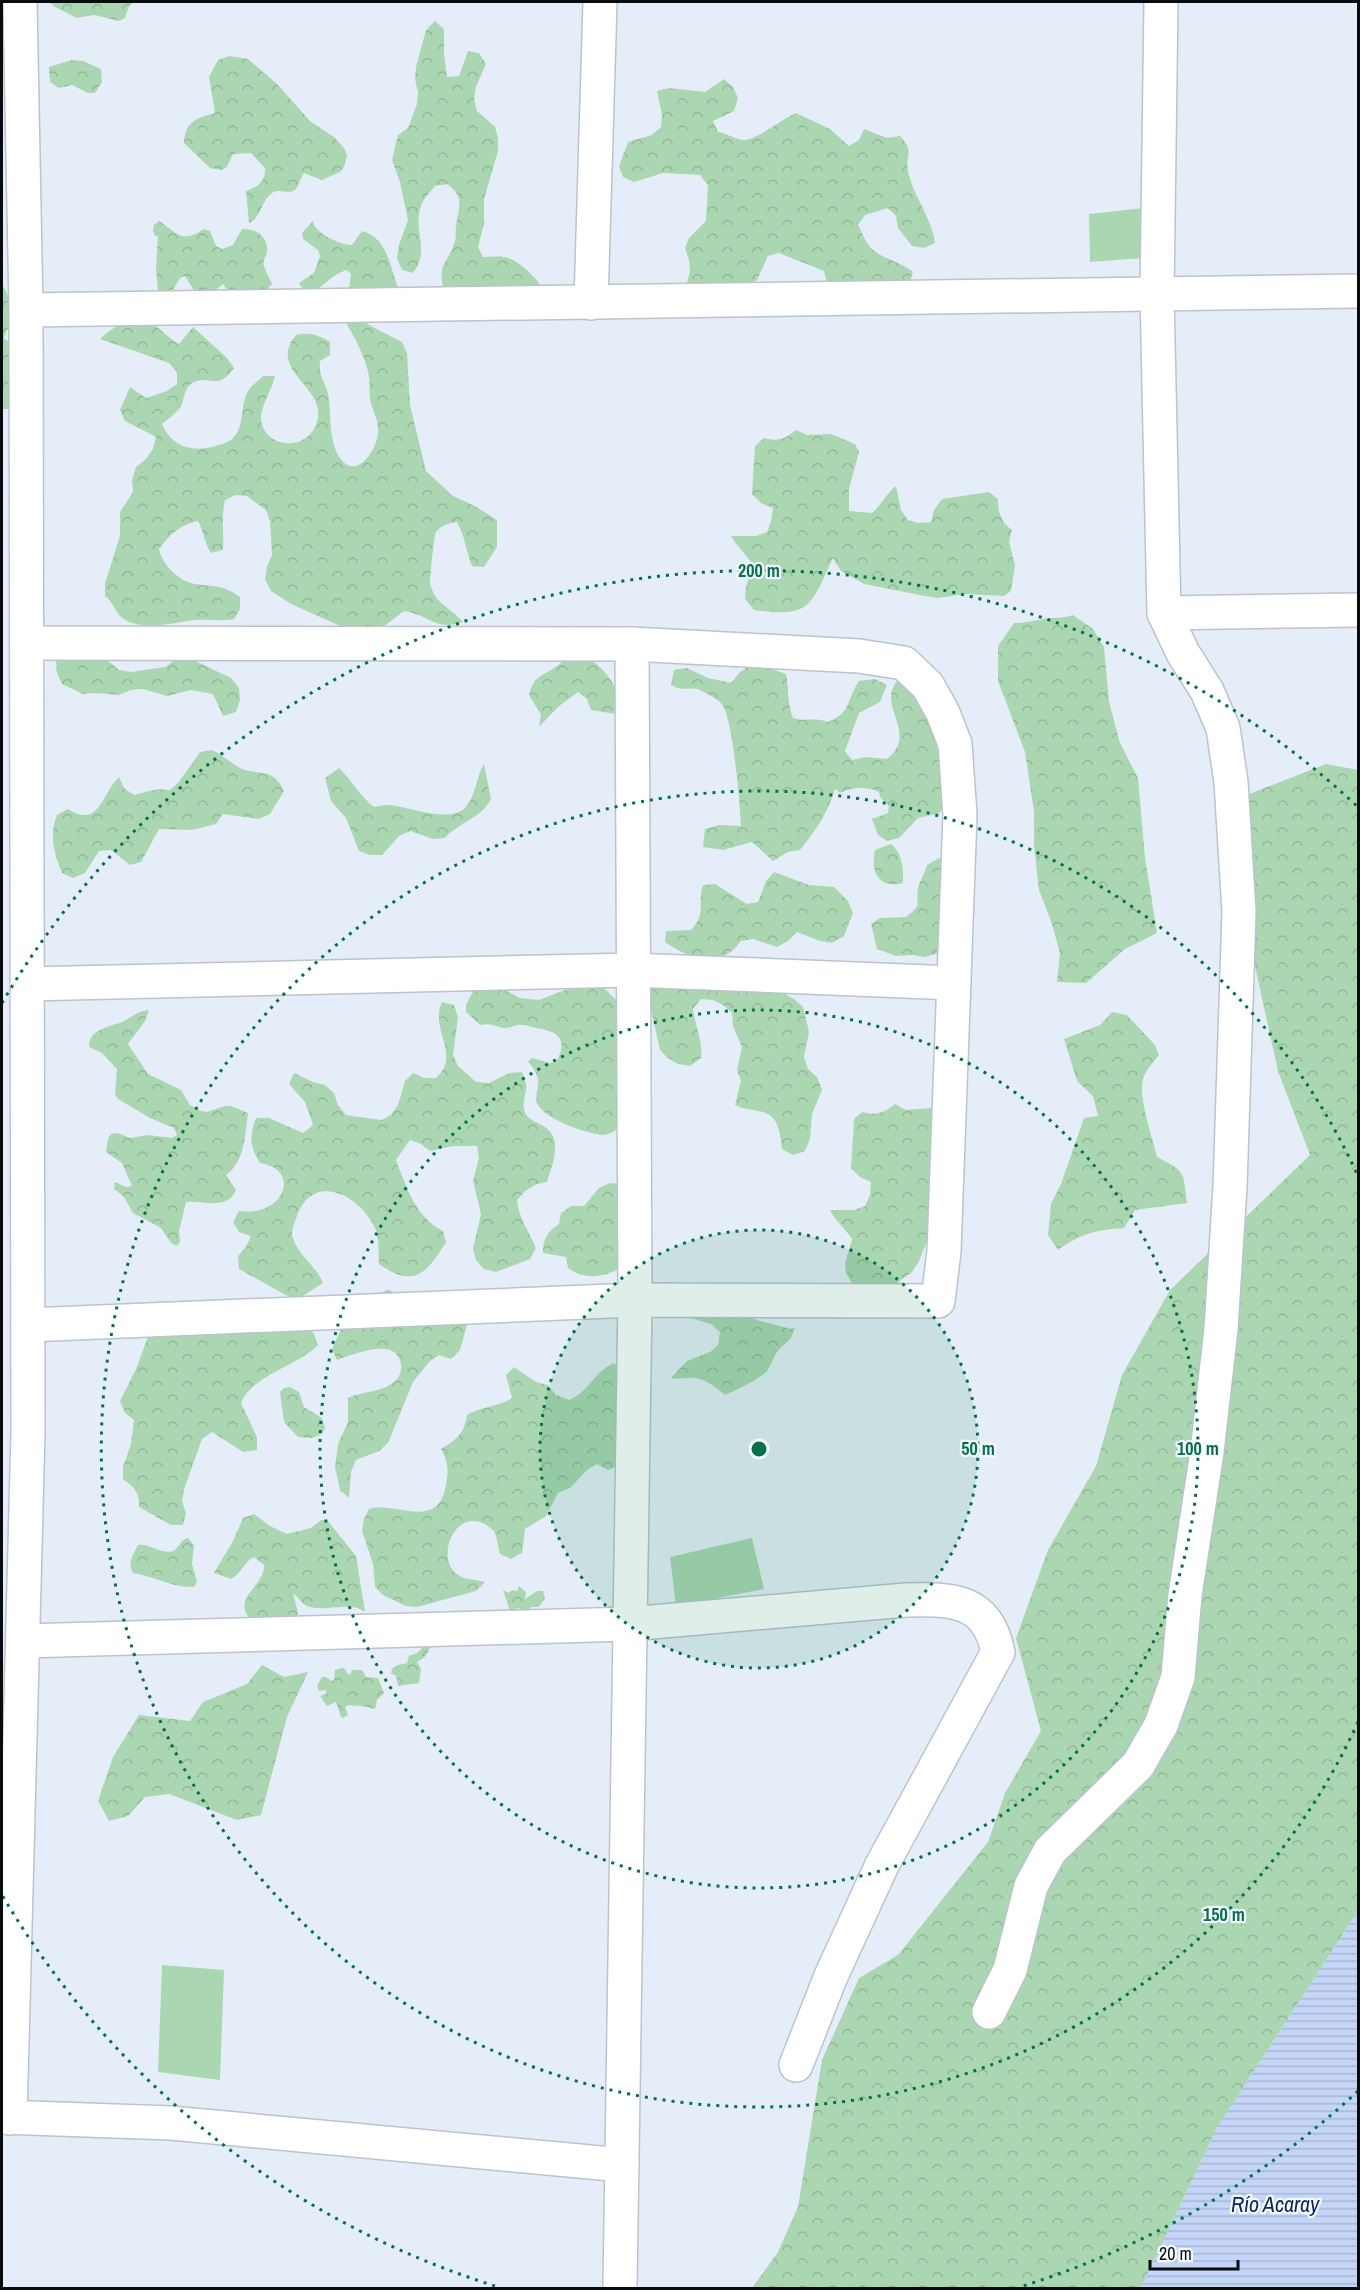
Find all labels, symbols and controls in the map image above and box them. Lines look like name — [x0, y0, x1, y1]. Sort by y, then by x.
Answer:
text: 200 m — [738, 558, 780, 583]
text: 50 m — [961, 1436, 995, 1461]
text: 100 m — [1177, 1436, 1219, 1461]
centre of rings — [749, 1439, 769, 1459]
text: 150 m — [1203, 1902, 1245, 1927]
water label: Río Acaray — [1231, 2189, 1320, 2219]
scale bar — [1150, 2233, 1238, 2271]
text: 20 m — [1159, 2241, 1192, 2266]

